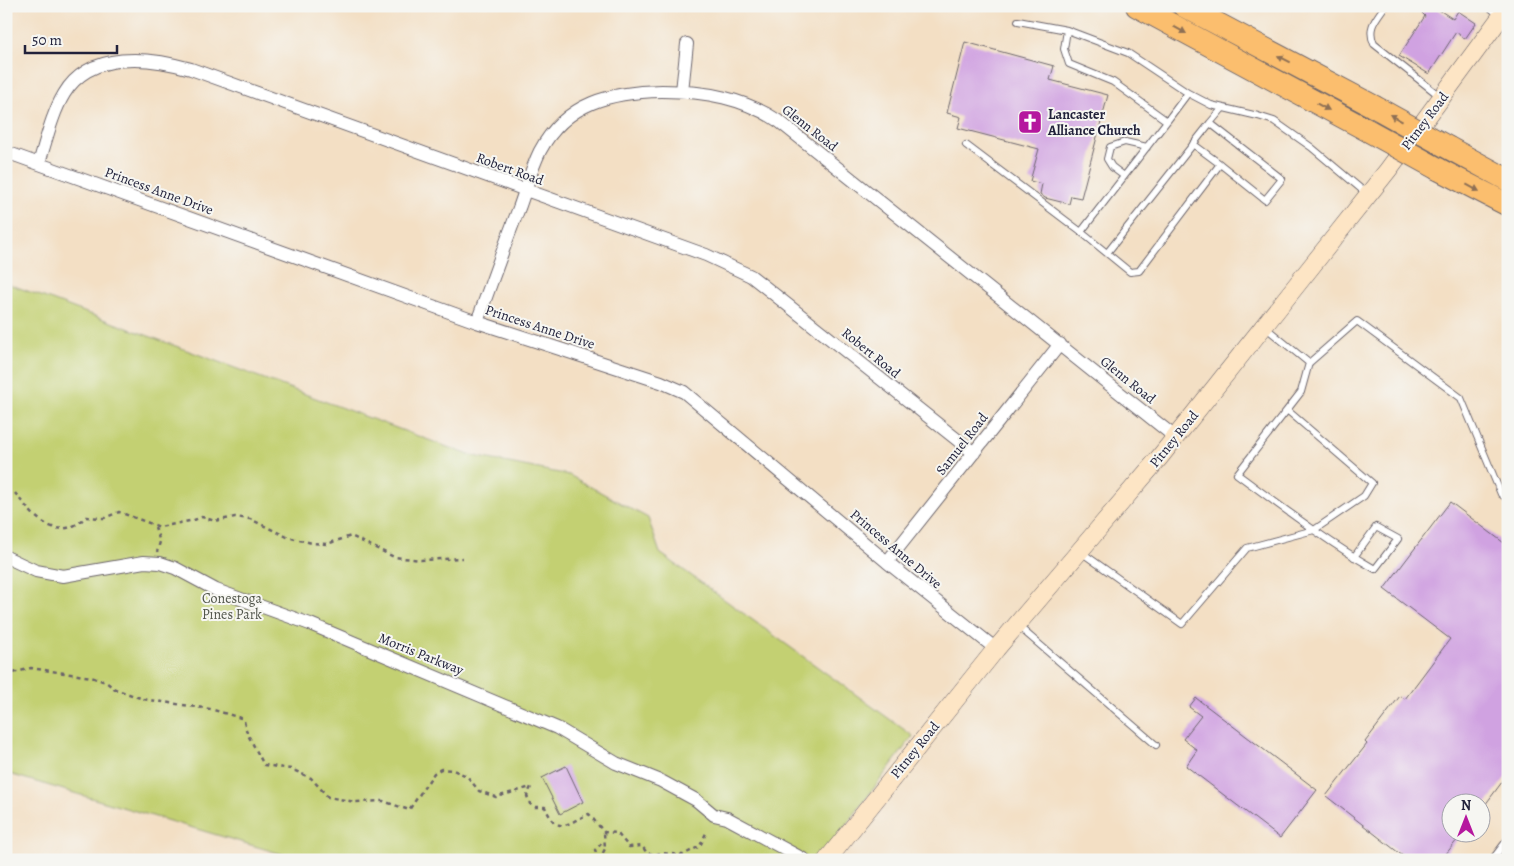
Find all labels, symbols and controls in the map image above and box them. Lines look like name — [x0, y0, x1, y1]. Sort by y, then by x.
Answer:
scale bar — [25, 22, 118, 54]
one-way arrow — [1173, 25, 1187, 34]
text: 50 m — [32, 30, 62, 50]
one-way arrow — [1276, 55, 1291, 63]
street label: Pitney Road — [1397, 88, 1453, 154]
street label: Glenn Road — [778, 100, 842, 156]
one-way arrow — [1316, 103, 1330, 111]
place label: Lancaster Alliance Church — [1047, 105, 1141, 140]
church icon: Lancaster Alliance Church — [1017, 109, 1043, 135]
one-way arrow — [1388, 114, 1403, 122]
street label: Robert Road — [474, 148, 547, 190]
street label: Princess Anne Drive — [102, 163, 216, 219]
one-way arrow — [1466, 183, 1479, 192]
street label: Princess Anne Drive — [483, 300, 597, 354]
street label: Robert Road — [838, 323, 905, 383]
street label: Glenn Road — [1096, 352, 1160, 408]
street label: Pitney Road — [1145, 406, 1203, 471]
street label: Samuel Road — [932, 408, 993, 479]
street label: Princess Anne Drive — [846, 505, 946, 593]
park label: Conestoga Pines Park — [202, 589, 262, 624]
street label: Morris Parkway — [376, 628, 467, 680]
street label: Pitney Road — [886, 717, 944, 782]
north arrow — [1442, 794, 1492, 844]
text: N — [1461, 796, 1471, 815]

